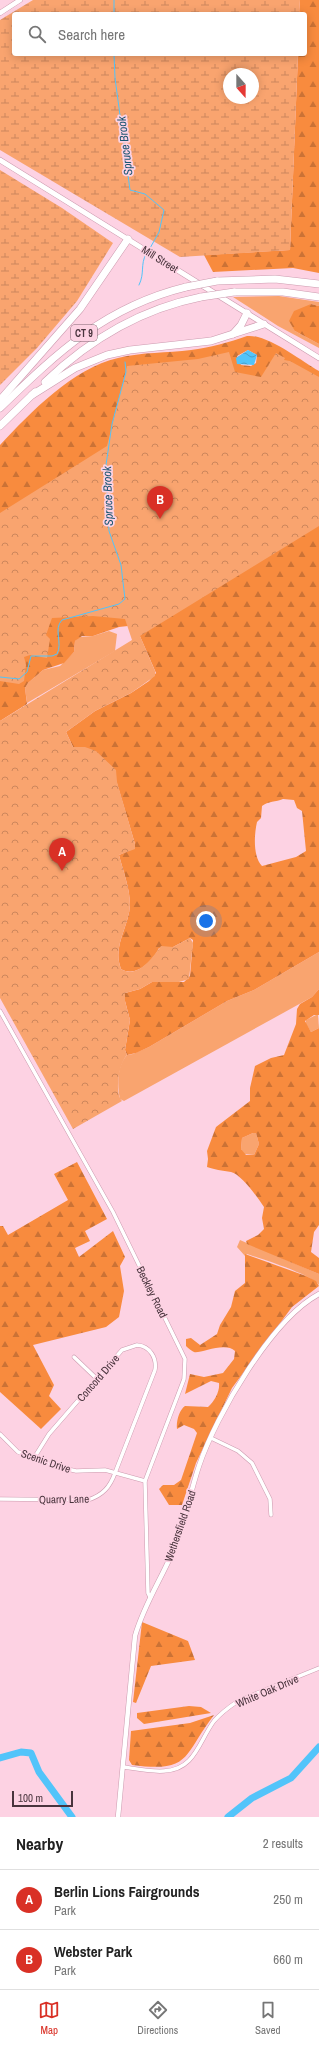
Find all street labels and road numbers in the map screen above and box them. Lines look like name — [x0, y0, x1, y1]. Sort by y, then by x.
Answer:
street label: Mill Street — [139, 242, 181, 276]
road number: CT 9 — [71, 325, 97, 341]
street label: Beckley Road — [134, 1264, 170, 1320]
street label: Concord Drive — [74, 1351, 122, 1405]
street label: Scenic Drive — [19, 1446, 73, 1476]
street label: Wethersfield Road — [161, 1488, 199, 1564]
street label: Quarry Lane — [39, 1492, 89, 1506]
street label: White Oak Drive — [234, 1672, 300, 1710]

